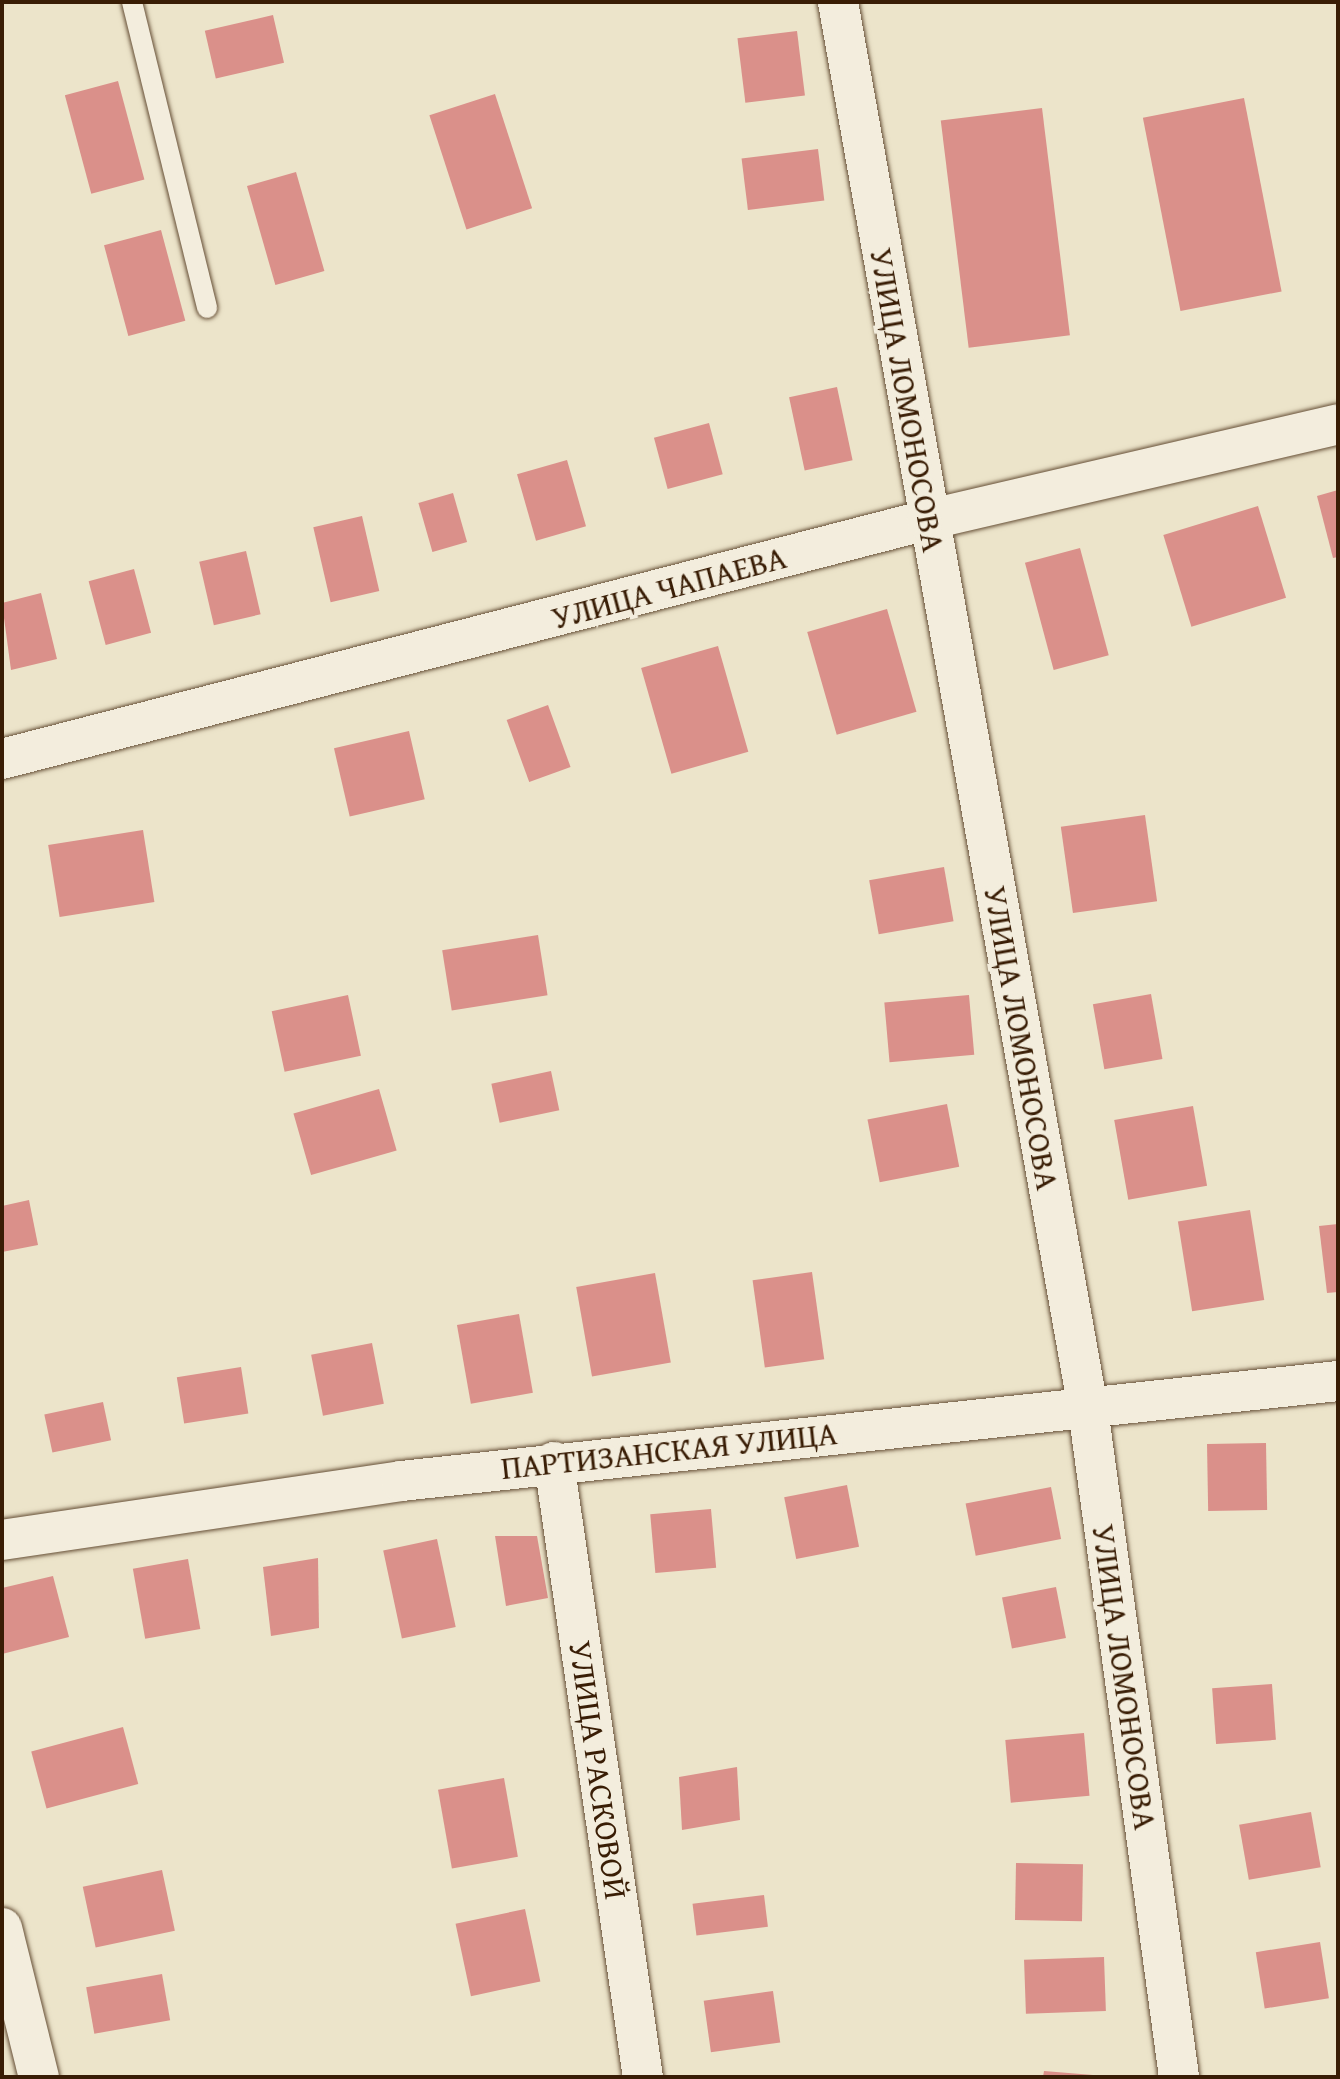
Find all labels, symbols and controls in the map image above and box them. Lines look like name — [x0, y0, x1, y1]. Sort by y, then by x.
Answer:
street label: УЛИЦА ЛОМОНОСОВА — [861, 245, 953, 555]
street label: УЛИЦА ЧАПАЕВА — [548, 538, 790, 638]
street label: УЛИЦА ЛОМОНОСОВА — [975, 883, 1067, 1193]
street label: ПАРТИЗАНСКАЯ УЛИЦА — [499, 1414, 839, 1488]
street label: УЛИЦА ЛОМОНОСОВА — [1084, 1522, 1164, 1832]
street label: УЛИЦА РАСКОВОЙ — [561, 1638, 635, 1902]

